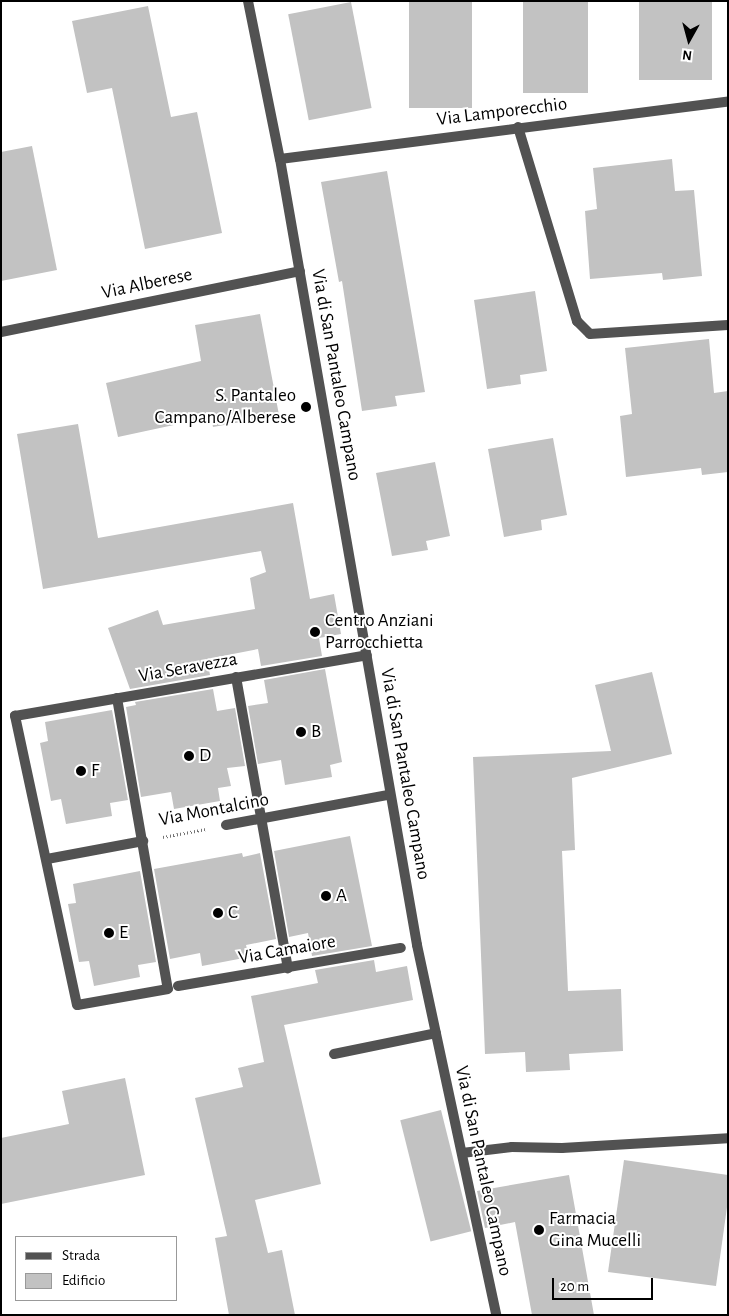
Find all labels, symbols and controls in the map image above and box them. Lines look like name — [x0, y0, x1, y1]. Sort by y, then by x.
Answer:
north arrow — [664, 15, 714, 65]
text: N — [681, 47, 693, 62]
street label: Via Lamporecchio — [436, 93, 568, 131]
street label: Via Alberese — [100, 263, 194, 305]
street label: Via di San Pantaleo Campano — [306, 267, 366, 483]
place label: S. Pantaleo Campano/Alberese — [155, 385, 296, 429]
marker: S. Pantaleo Campano/Alberese — [300, 401, 312, 413]
place label: Centro Anziani Parrocchietta — [325, 610, 434, 654]
marker: Centro Anziani Parrocchietta — [309, 626, 321, 638]
street label: Via Seravezza — [137, 648, 239, 688]
street label: Via di San Pantaleo Campano — [375, 666, 435, 882]
place label: B — [311, 721, 321, 743]
marker: B — [295, 726, 307, 738]
place label: D — [199, 745, 211, 767]
marker: D — [183, 750, 195, 762]
place label: F — [91, 760, 99, 782]
marker: F — [75, 765, 87, 777]
street label: Via Montalcino — [157, 788, 271, 832]
place label: A — [336, 885, 347, 907]
marker: A — [320, 890, 332, 902]
place label: C — [228, 902, 238, 924]
marker: C — [212, 907, 224, 919]
place label: E — [119, 922, 128, 944]
marker: E — [103, 927, 115, 939]
street label: Via Camaiore — [237, 930, 337, 970]
street label: Via di San Pantaleo Campano — [450, 1064, 516, 1278]
place label: Farmacia Gina Mucelli — [549, 1208, 641, 1252]
marker: Farmacia Gina Mucelli — [533, 1224, 545, 1236]
legend — [15, 1236, 178, 1301]
text: Strada — [62, 1248, 100, 1263]
scale bar — [554, 1268, 655, 1300]
text: Edificio — [62, 1273, 105, 1288]
text: 20 m — [560, 1279, 589, 1294]

